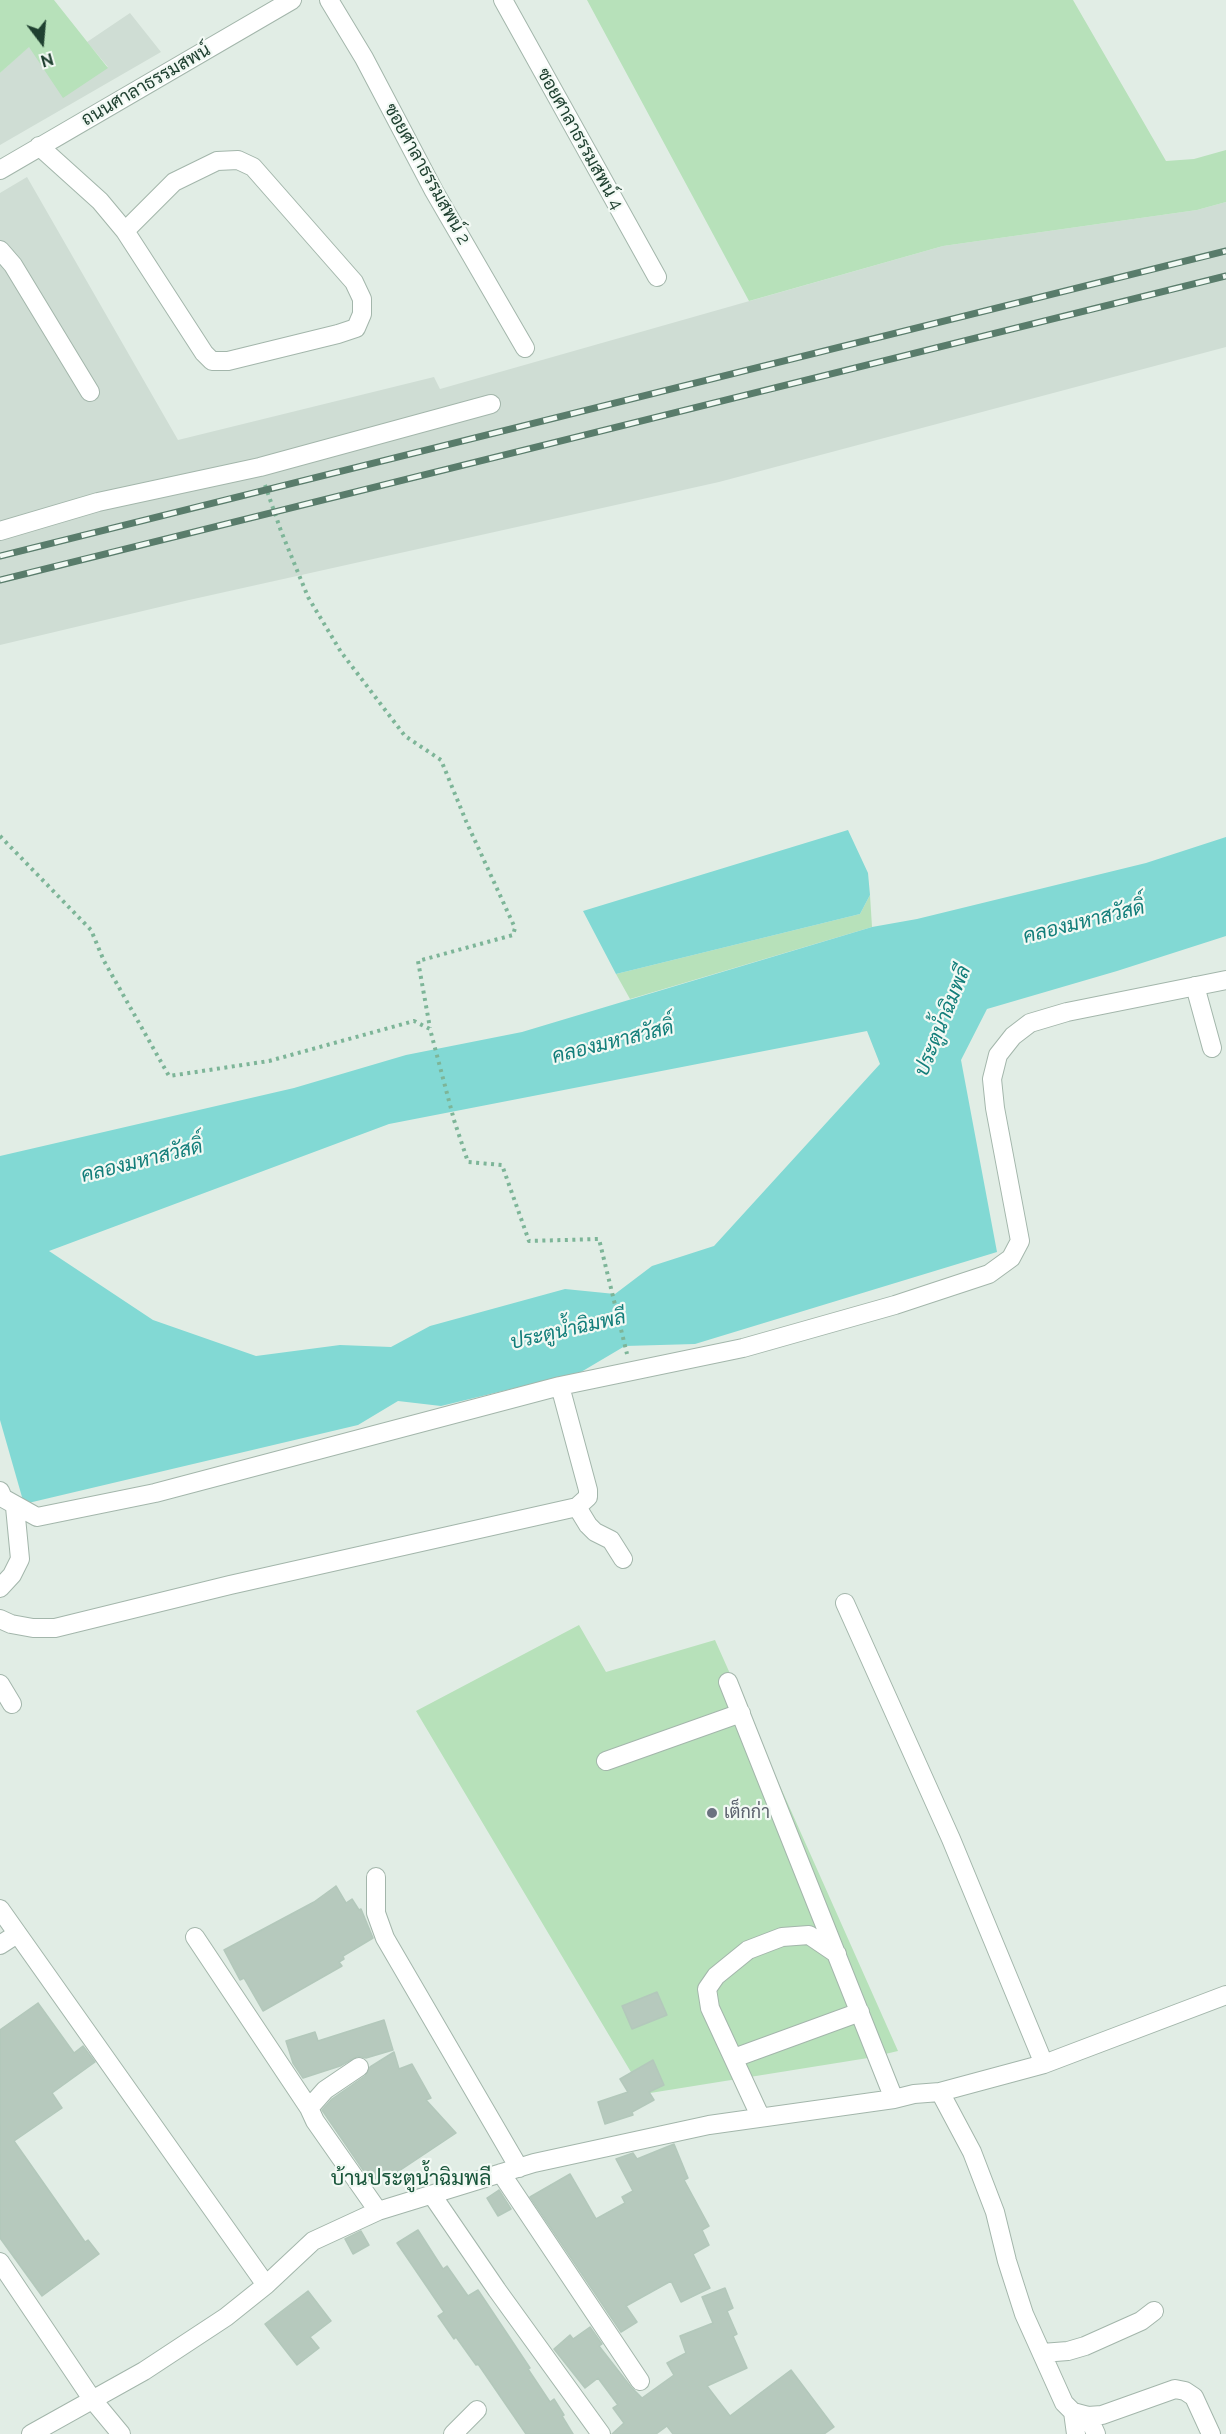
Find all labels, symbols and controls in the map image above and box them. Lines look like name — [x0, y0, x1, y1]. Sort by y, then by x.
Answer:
north arrow — [12, 12, 72, 72]
street label: ถนนศาลาธรรมสพน์ — [78, 39, 214, 131]
text: N — [39, 49, 56, 71]
street label: ซอยศาลาธรรมสพน์ 4 — [532, 65, 628, 213]
street label: ซอยศาลาธรรมสพน์ 2 — [379, 100, 475, 248]
water label: คลองมหาสวัสดิ์ — [1021, 895, 1147, 949]
water label: ประตูน้ำฉิมพลี — [910, 962, 976, 1080]
water label: คลองมหาสวัสดิ์ — [550, 1015, 676, 1069]
water label: คลองมหาสวัสดิ์ — [79, 1134, 205, 1188]
water label: ประตูน้ำฉิมพลี — [508, 1305, 628, 1355]
place label: เต็กก่า — [724, 1802, 770, 1824]
marker: เต็กก่า — [705, 1806, 719, 1820]
district label: บ้านประตูน้ำฉิมพลี — [331, 2166, 491, 2192]

